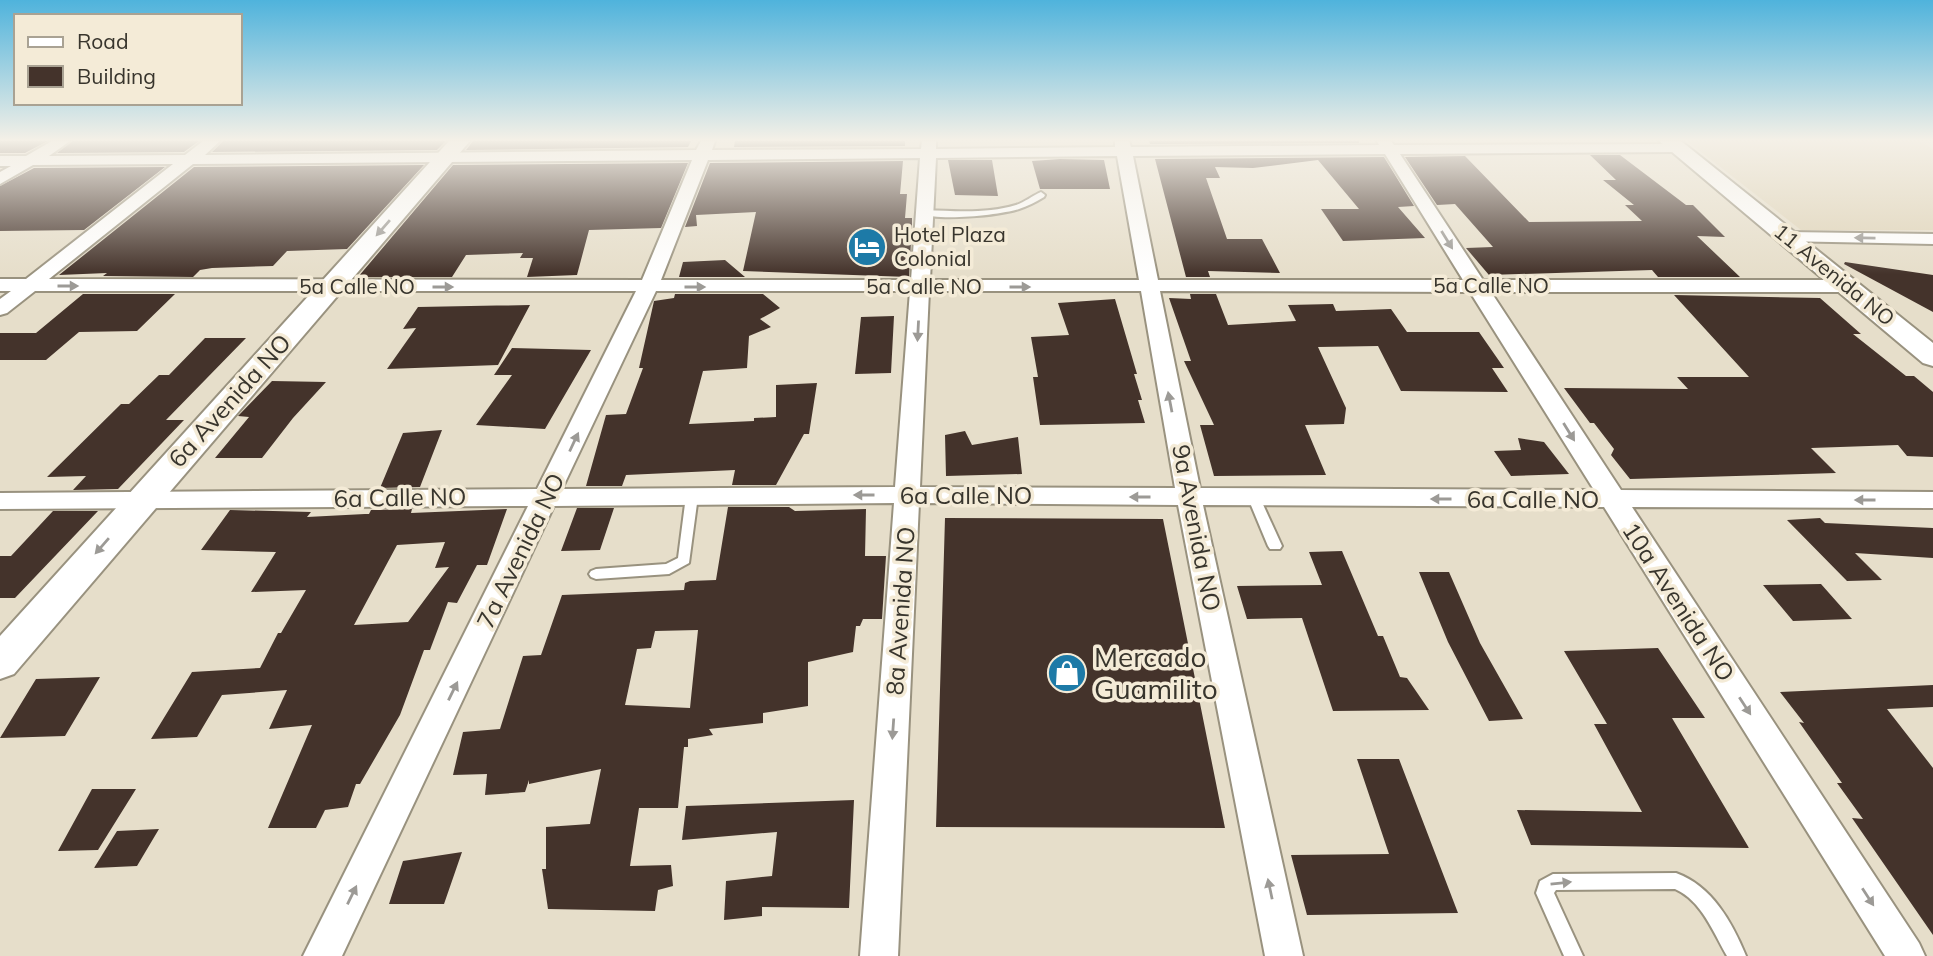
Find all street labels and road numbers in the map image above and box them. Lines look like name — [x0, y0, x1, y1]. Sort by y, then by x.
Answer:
street label: 11 Avenida NO — [1769, 218, 1900, 331]
street label: 5a Calle NO — [1433, 272, 1549, 298]
street label: 5a Calle NO — [299, 273, 415, 299]
street label: 5a Calle NO — [866, 273, 982, 299]
street label: 6a Avenida NO — [162, 327, 297, 473]
street label: 9a Avenida NO — [1166, 442, 1228, 614]
street label: 7a Avenida NO — [470, 468, 571, 633]
street label: 6a Calle NO — [900, 480, 1032, 510]
street label: 6a Calle NO — [333, 481, 467, 513]
street label: 6a Calle NO — [1467, 484, 1599, 514]
street label: 10a Avenida NO — [1616, 516, 1741, 687]
street label: 8a Avenida NO — [879, 526, 921, 696]

